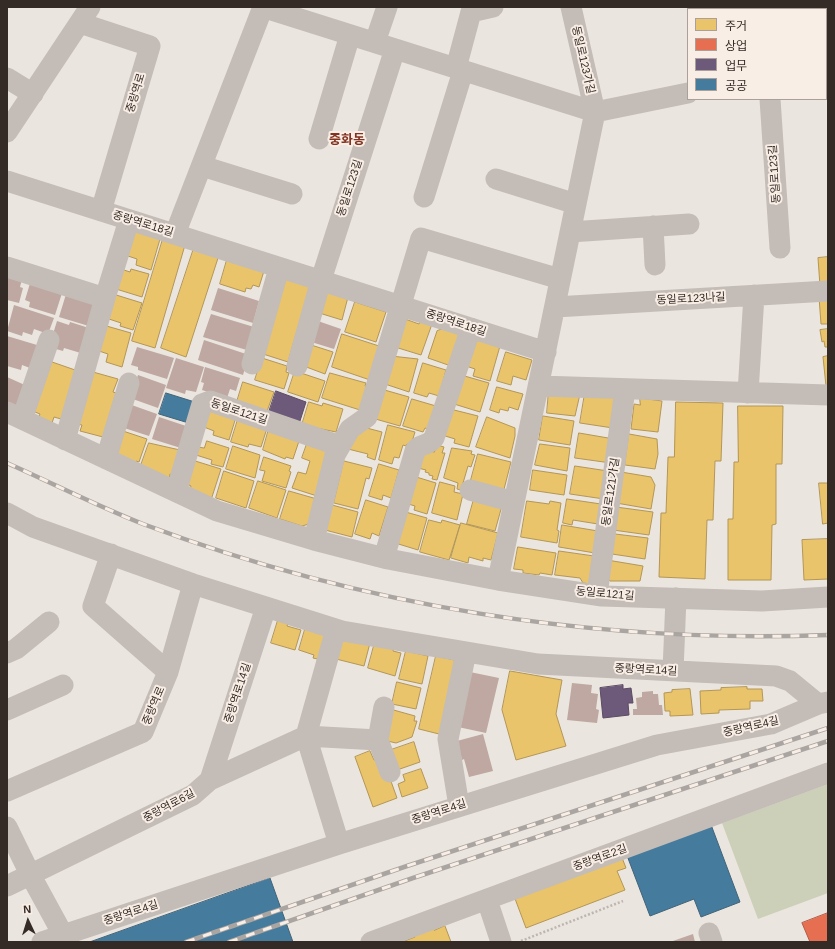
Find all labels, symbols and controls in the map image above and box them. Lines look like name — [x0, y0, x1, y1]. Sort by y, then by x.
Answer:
legend — [687, 8, 827, 100]
text: 주거 — [725, 19, 747, 33]
street label: 동일로123가길 — [569, 25, 597, 95]
text: 상업 — [725, 39, 747, 53]
text: 업무 — [725, 59, 747, 73]
street label: 중랑역로 — [124, 72, 148, 114]
text: 공공 — [725, 79, 747, 93]
district label: 중화동 — [329, 132, 365, 148]
street label: 동일로123길 — [766, 144, 784, 204]
street label: 동일로123길 — [335, 158, 365, 218]
street label: 중랑역로18길 — [111, 209, 175, 239]
street label: 동일로123나길 — [656, 291, 726, 307]
street label: 중랑역로18길 — [424, 307, 488, 339]
street label: 동일로121길 — [209, 397, 269, 427]
street label: 동일로121가길 — [600, 457, 622, 527]
street label: 동일로121길 — [575, 585, 635, 603]
street label: 중랑역로14길 — [222, 661, 254, 725]
street label: 중랑역로14길 — [614, 662, 678, 678]
street label: 중랑역로 — [140, 685, 168, 727]
street label: 중랑역로4길 — [722, 714, 780, 740]
street label: 중랑역로6길 — [141, 787, 197, 825]
street label: 중랑역로4길 — [410, 797, 468, 827]
street label: 중랑역로2길 — [571, 842, 629, 874]
street label: 중랑역로4길 — [102, 898, 160, 928]
north arrow — [8, 901, 48, 941]
text: N — [23, 903, 32, 915]

